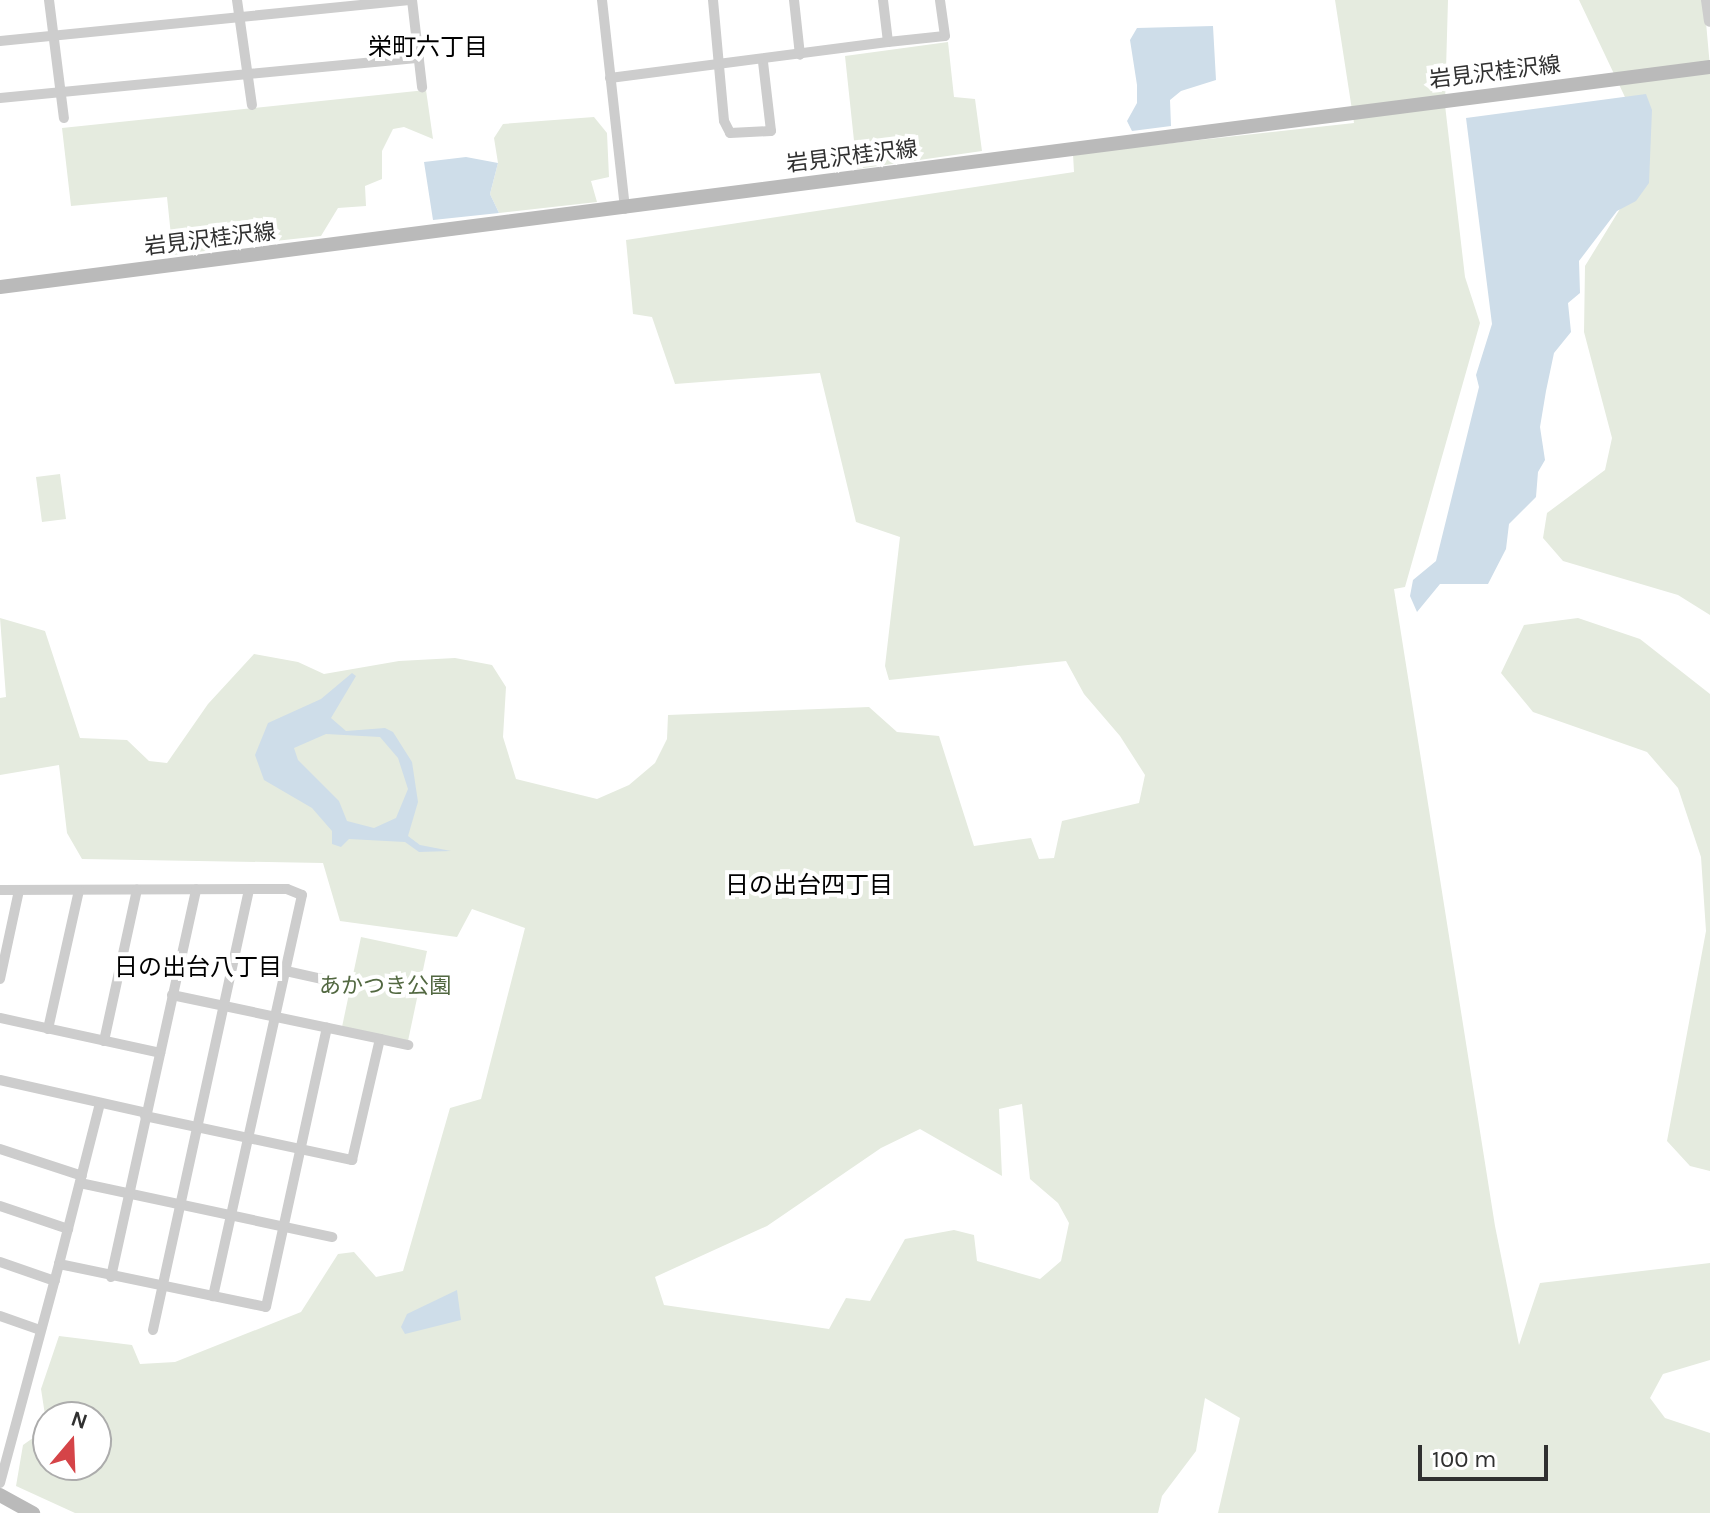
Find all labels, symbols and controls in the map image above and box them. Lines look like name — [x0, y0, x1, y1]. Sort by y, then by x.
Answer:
district label: 栄町六丁目 — [368, 34, 488, 62]
street label: 岩見沢桂沢線 — [1428, 52, 1562, 94]
street label: 岩見沢桂沢線 — [785, 136, 919, 178]
street label: 岩見沢桂沢線 — [143, 219, 277, 261]
district label: 日の出台四丁目 — [725, 872, 893, 900]
district label: 日の出台八丁目 — [114, 954, 282, 982]
park label: あかつき公園 — [319, 974, 451, 1000]
north arrow — [32, 1401, 112, 1481]
text: N — [67, 1405, 91, 1435]
scale bar — [1422, 1429, 1552, 1479]
text: 100 m — [1432, 1445, 1497, 1473]

